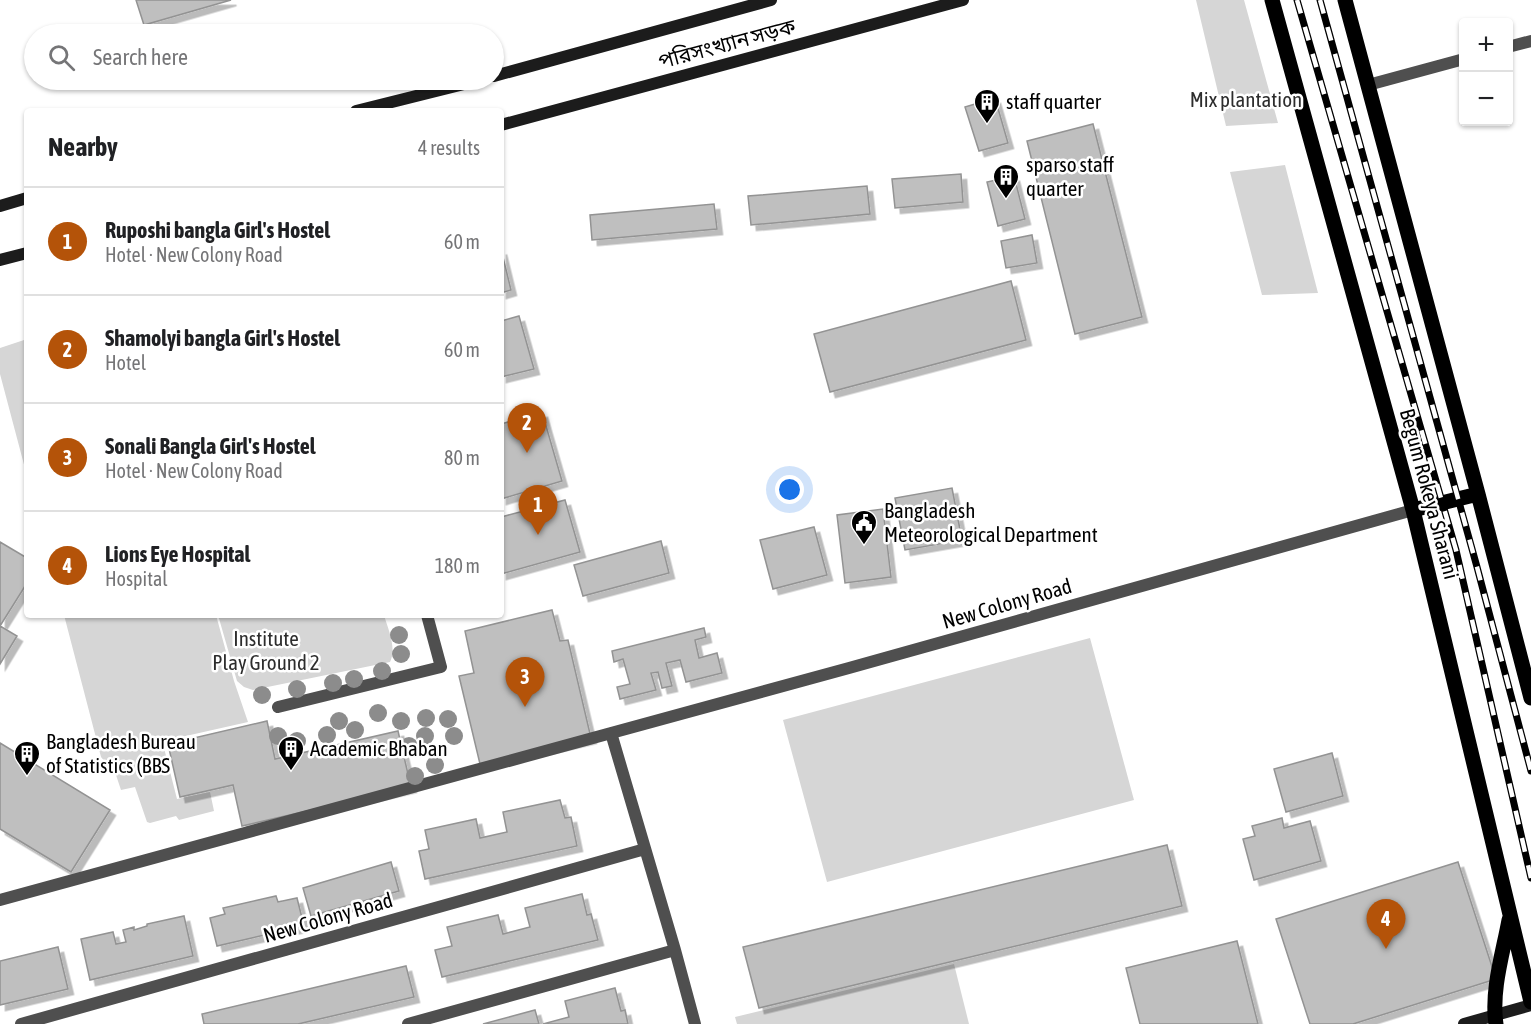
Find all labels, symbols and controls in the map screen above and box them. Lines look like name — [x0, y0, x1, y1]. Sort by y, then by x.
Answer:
street label: পরিসংখ্যান সড়ক — [656, 13, 799, 73]
map controls — [1459, 18, 1513, 126]
button: + — [1459, 18, 1513, 72]
search box — [24, 24, 504, 90]
icon: search — [45, 41, 78, 74]
text: Search here — [93, 44, 188, 70]
button: − — [1459, 72, 1513, 126]
building icon: staff quarter — [972, 87, 1002, 125]
park label: Mix plantation — [1190, 87, 1302, 111]
place label: staff quarter — [1006, 89, 1102, 113]
text: Nearby — [48, 132, 118, 162]
text: 4 results — [418, 136, 480, 159]
place label: sparso staff quarter — [1026, 152, 1115, 200]
building icon: sparso staff quarter — [991, 162, 1021, 200]
text: Ruposhi bangla Girl's Hostel — [105, 217, 330, 243]
text: 1 — [63, 230, 72, 253]
text: 60 m — [444, 230, 480, 253]
text: Hotel · New Colony Road — [105, 243, 283, 266]
text: Shamolyi bangla Girl's Hostel — [105, 325, 340, 351]
text: 2 — [63, 338, 72, 361]
text: 60 m — [444, 338, 480, 361]
text: Hotel — [105, 351, 146, 374]
pin: 2 — [508, 404, 546, 453]
street label: Begum Rokeya Sharani — [1396, 406, 1464, 582]
text: Sonali Bangla Girl's Hostel — [105, 433, 316, 459]
text: 3 — [63, 446, 72, 469]
text: 80 m — [444, 446, 480, 469]
text: Hotel · New Colony Road — [105, 459, 283, 482]
your location — [775, 475, 804, 504]
pin: 1 — [518, 486, 558, 535]
place label: Bangladesh Meteorological Department — [884, 498, 1098, 546]
public building icon: Bangladesh Meteorological Department — [849, 508, 879, 546]
text: Lions Eye Hospital — [105, 541, 250, 567]
text: 4 — [63, 554, 72, 577]
text: 180 m — [435, 554, 480, 577]
text: Hospital — [105, 567, 168, 590]
street label: New Colony Road — [939, 573, 1074, 633]
park label: Institute Play Ground 2 — [212, 626, 320, 674]
pin: 3 — [506, 658, 544, 707]
place label: Bangladesh Bureau of Statistics (BBS — [46, 729, 196, 777]
building icon: Academic Bhaban — [276, 734, 306, 772]
place label: Academic Bhaban — [310, 736, 448, 760]
building icon: Bangladesh Bureau of Statistics (BBS — [12, 739, 42, 777]
street label: New Colony Road — [260, 887, 395, 947]
pin: 4 — [1366, 900, 1406, 949]

